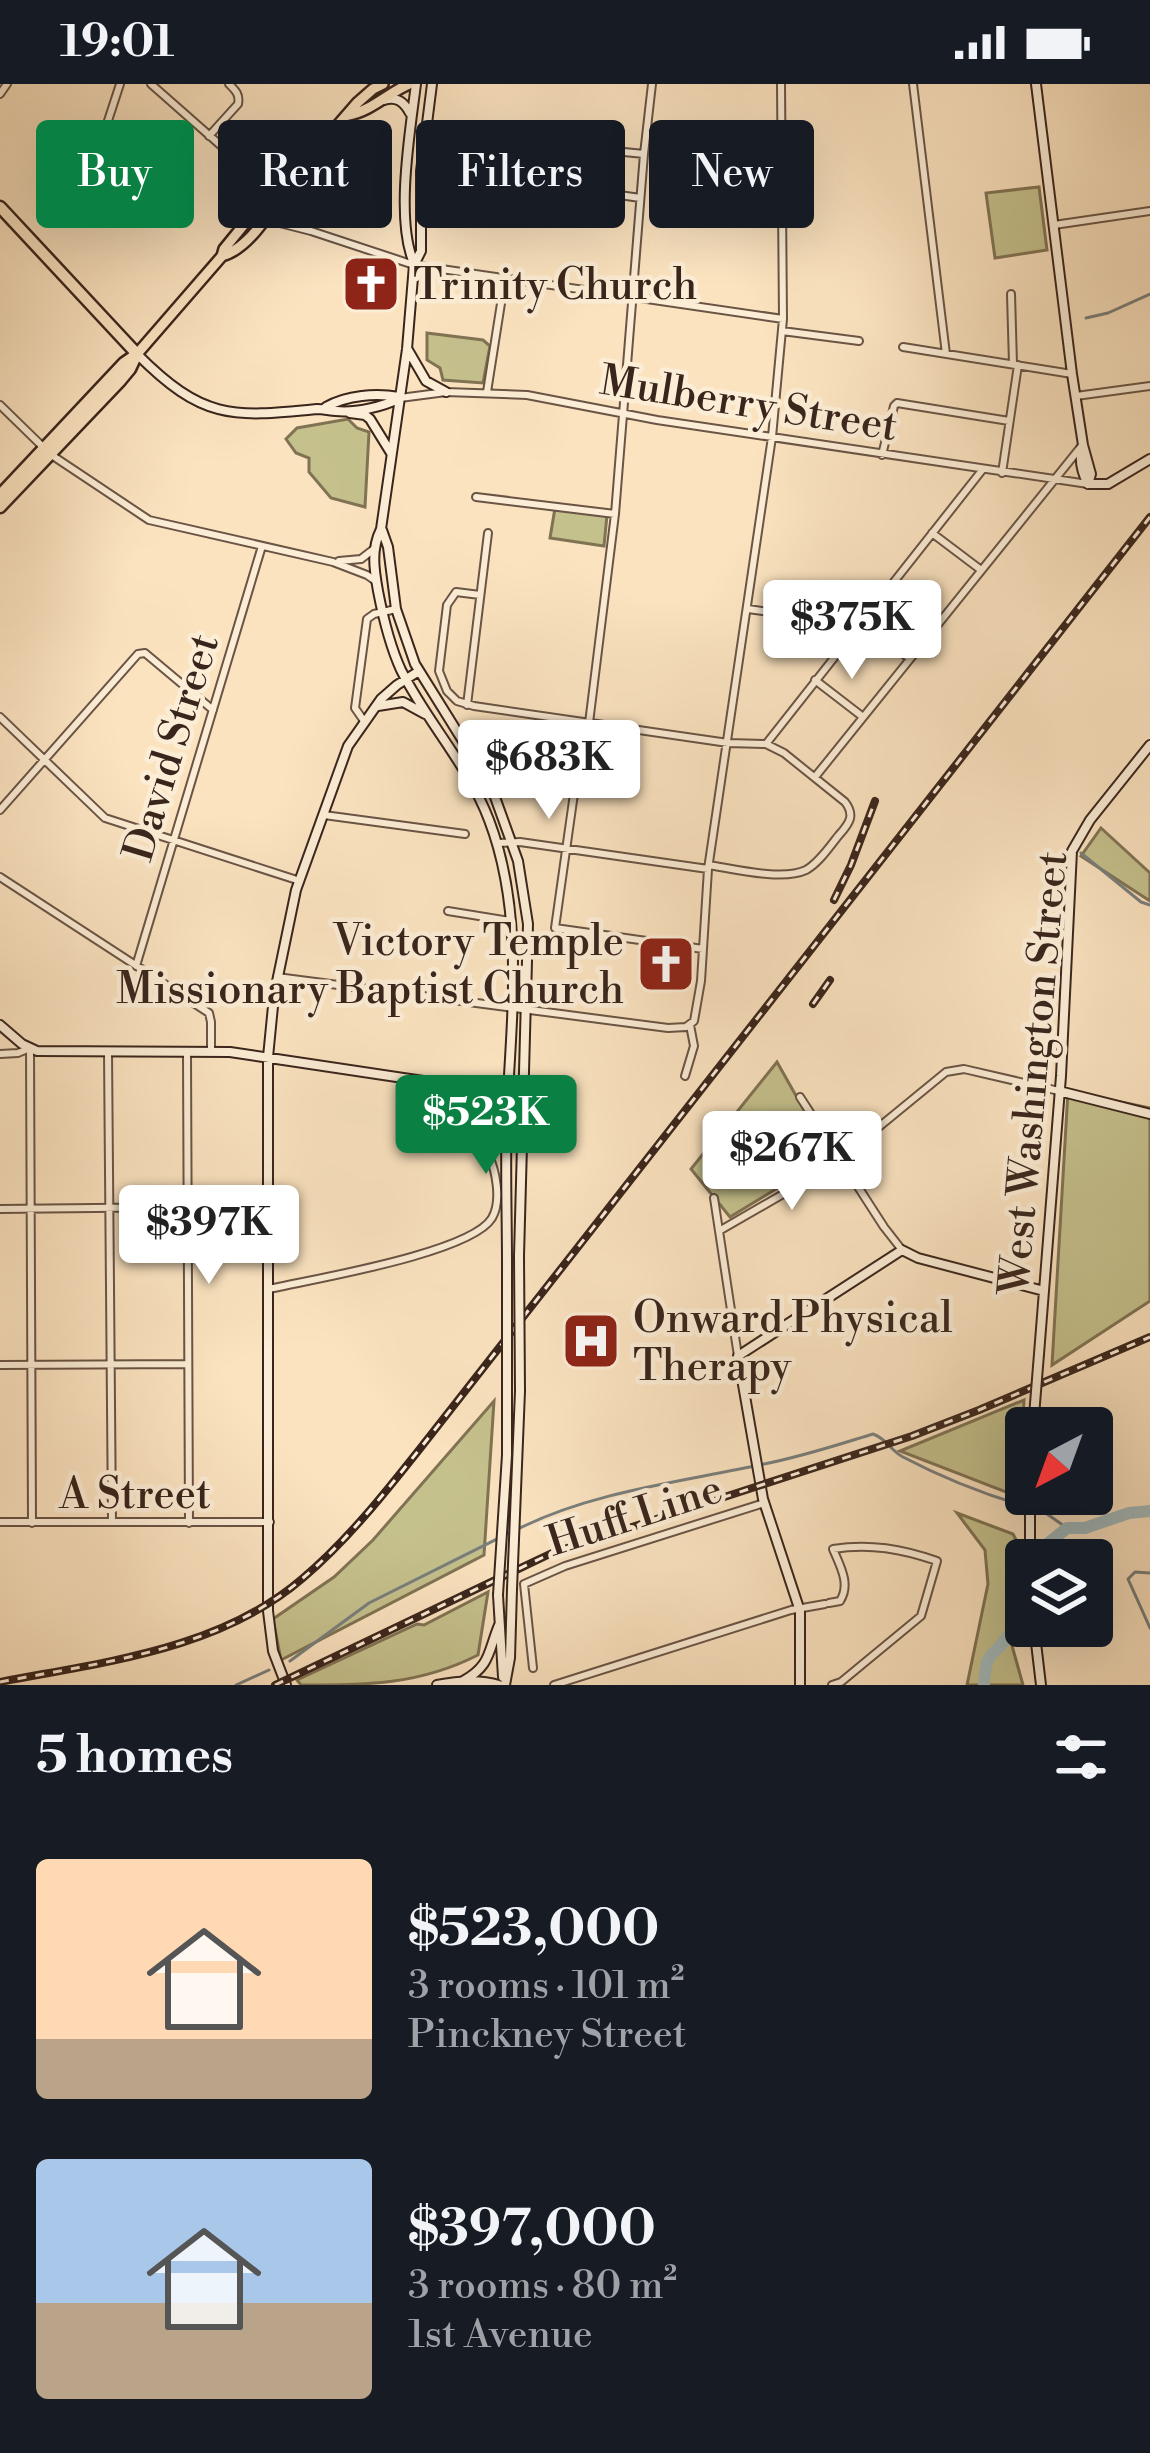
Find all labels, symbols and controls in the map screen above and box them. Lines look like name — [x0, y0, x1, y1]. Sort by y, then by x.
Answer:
text: 19:01 — [60, 14, 174, 71]
chip: Buy — [36, 120, 194, 228]
chip: Rent — [218, 120, 392, 228]
chip: Filters — [416, 120, 625, 228]
chip: New — [649, 120, 814, 228]
church icon: Trinity Church — [340, 253, 402, 315]
place label: Trinity Church — [413, 260, 697, 314]
street label: Mulberry Street — [596, 355, 901, 455]
pin: $375K — [768, 580, 936, 682]
text: $375K — [790, 594, 914, 643]
street label: David Street — [113, 628, 232, 868]
pin: $683K — [465, 720, 633, 822]
text: $683K — [485, 734, 613, 783]
street label: West Washington Street — [989, 849, 1081, 1299]
place label: Victory Temple Missionary Baptist Church — [116, 916, 624, 1018]
church icon: Victory Temple Missionary Baptist Church — [635, 933, 697, 995]
pin: $523K — [402, 1075, 570, 1177]
text: $523K — [423, 1089, 549, 1138]
pin: $267K — [708, 1111, 876, 1213]
text: $267K — [730, 1125, 854, 1174]
pin: $397K — [125, 1185, 293, 1287]
text: $397K — [146, 1199, 272, 1248]
place label: Onward Physical Therapy — [633, 1293, 953, 1395]
hospital icon: Onward Physical Therapy — [560, 1310, 622, 1372]
north arrow — [1005, 1407, 1113, 1515]
map controls — [1005, 1407, 1113, 1647]
street label: Huff Line — [540, 1463, 729, 1570]
street label: A Street — [58, 1469, 211, 1522]
button: layers — [1005, 1539, 1113, 1647]
icon: filters — [1048, 1724, 1114, 1790]
text: 5 homes — [36, 1725, 233, 1789]
text: $523,000 — [408, 1898, 659, 1962]
icon: home — [132, 1907, 276, 2051]
text: 3 rooms · 101 m² — [408, 1962, 684, 2011]
text: Pinckney Street — [408, 2011, 687, 2060]
text: $397,000 — [408, 2198, 656, 2262]
icon: home — [132, 2207, 276, 2351]
text: 3 rooms · 80 m² — [408, 2262, 677, 2311]
text: 1st Avenue — [408, 2311, 593, 2360]

